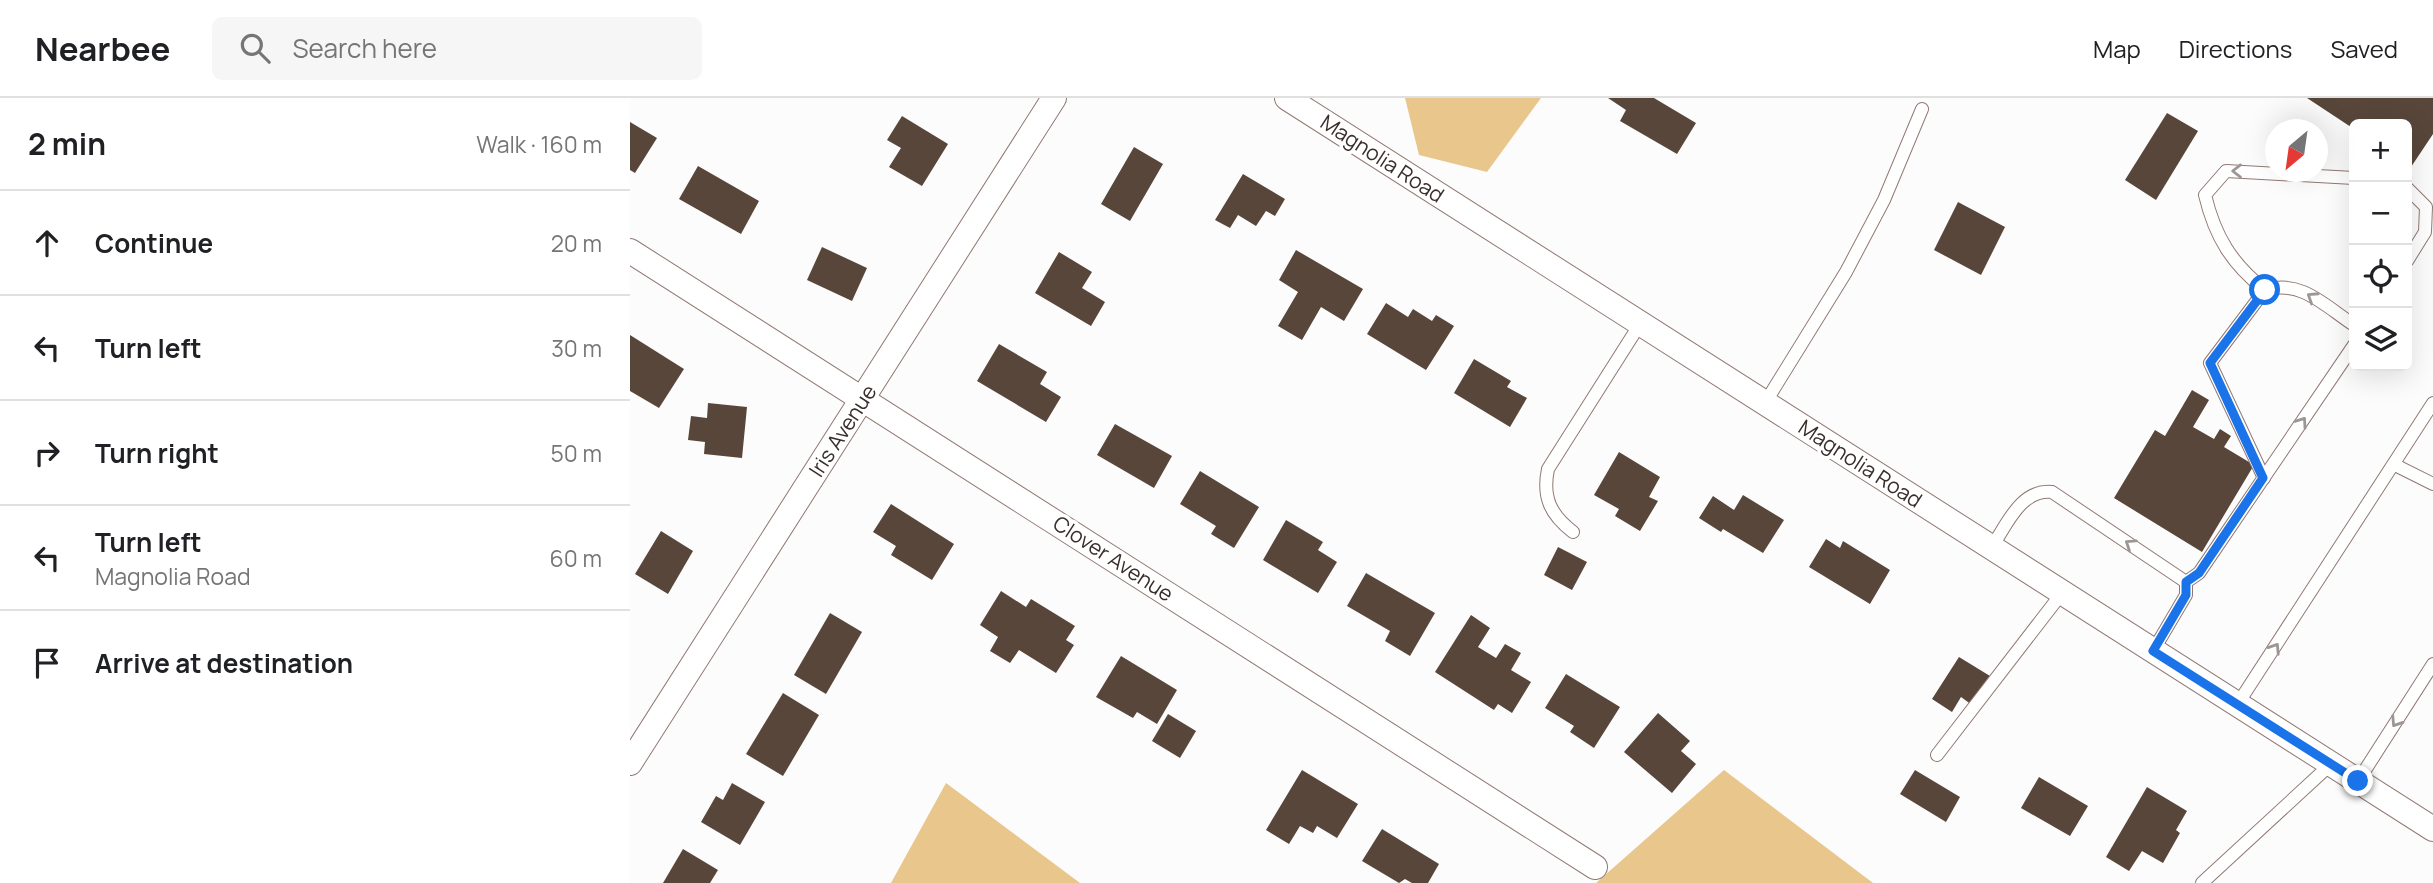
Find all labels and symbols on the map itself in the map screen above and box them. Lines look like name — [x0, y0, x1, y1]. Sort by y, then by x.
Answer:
street label: Magnolia Road — [1315, 108, 1450, 209]
north arrow — [2265, 119, 2328, 182]
one-way arrow — [2231, 164, 2242, 179]
route start — [2249, 274, 2280, 305]
one-way arrow — [2307, 293, 2320, 305]
street label: Iris Avenue — [802, 379, 882, 482]
street label: Magnolia Road — [1793, 413, 1928, 514]
one-way arrow — [2294, 417, 2306, 430]
street label: Clover Avenue — [1048, 509, 1179, 608]
one-way arrow — [2124, 539, 2137, 552]
one-way arrow — [2266, 642, 2279, 655]
one-way arrow — [2391, 714, 2404, 727]
route end — [2342, 765, 2373, 796]

